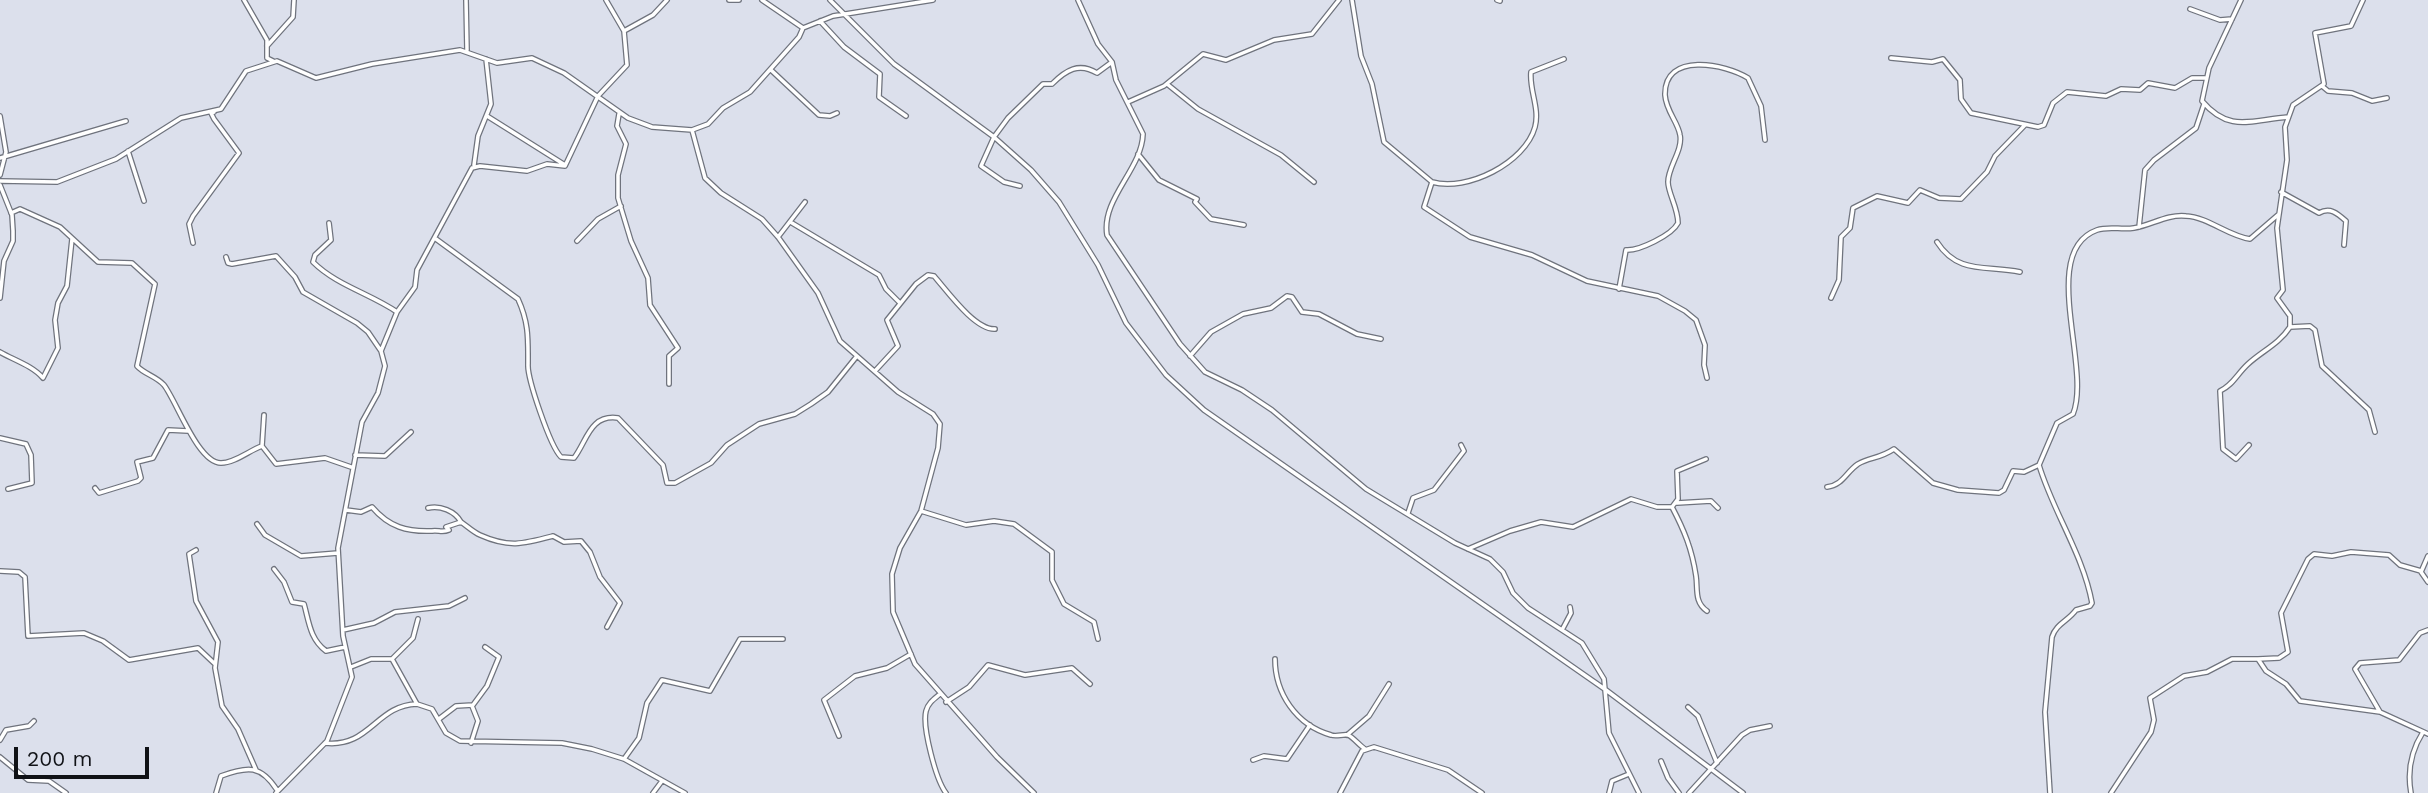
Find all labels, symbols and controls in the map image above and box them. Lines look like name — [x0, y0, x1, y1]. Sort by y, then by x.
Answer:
scale bar — [18, 734, 152, 778]
text: 200 m — [27, 746, 93, 771]

